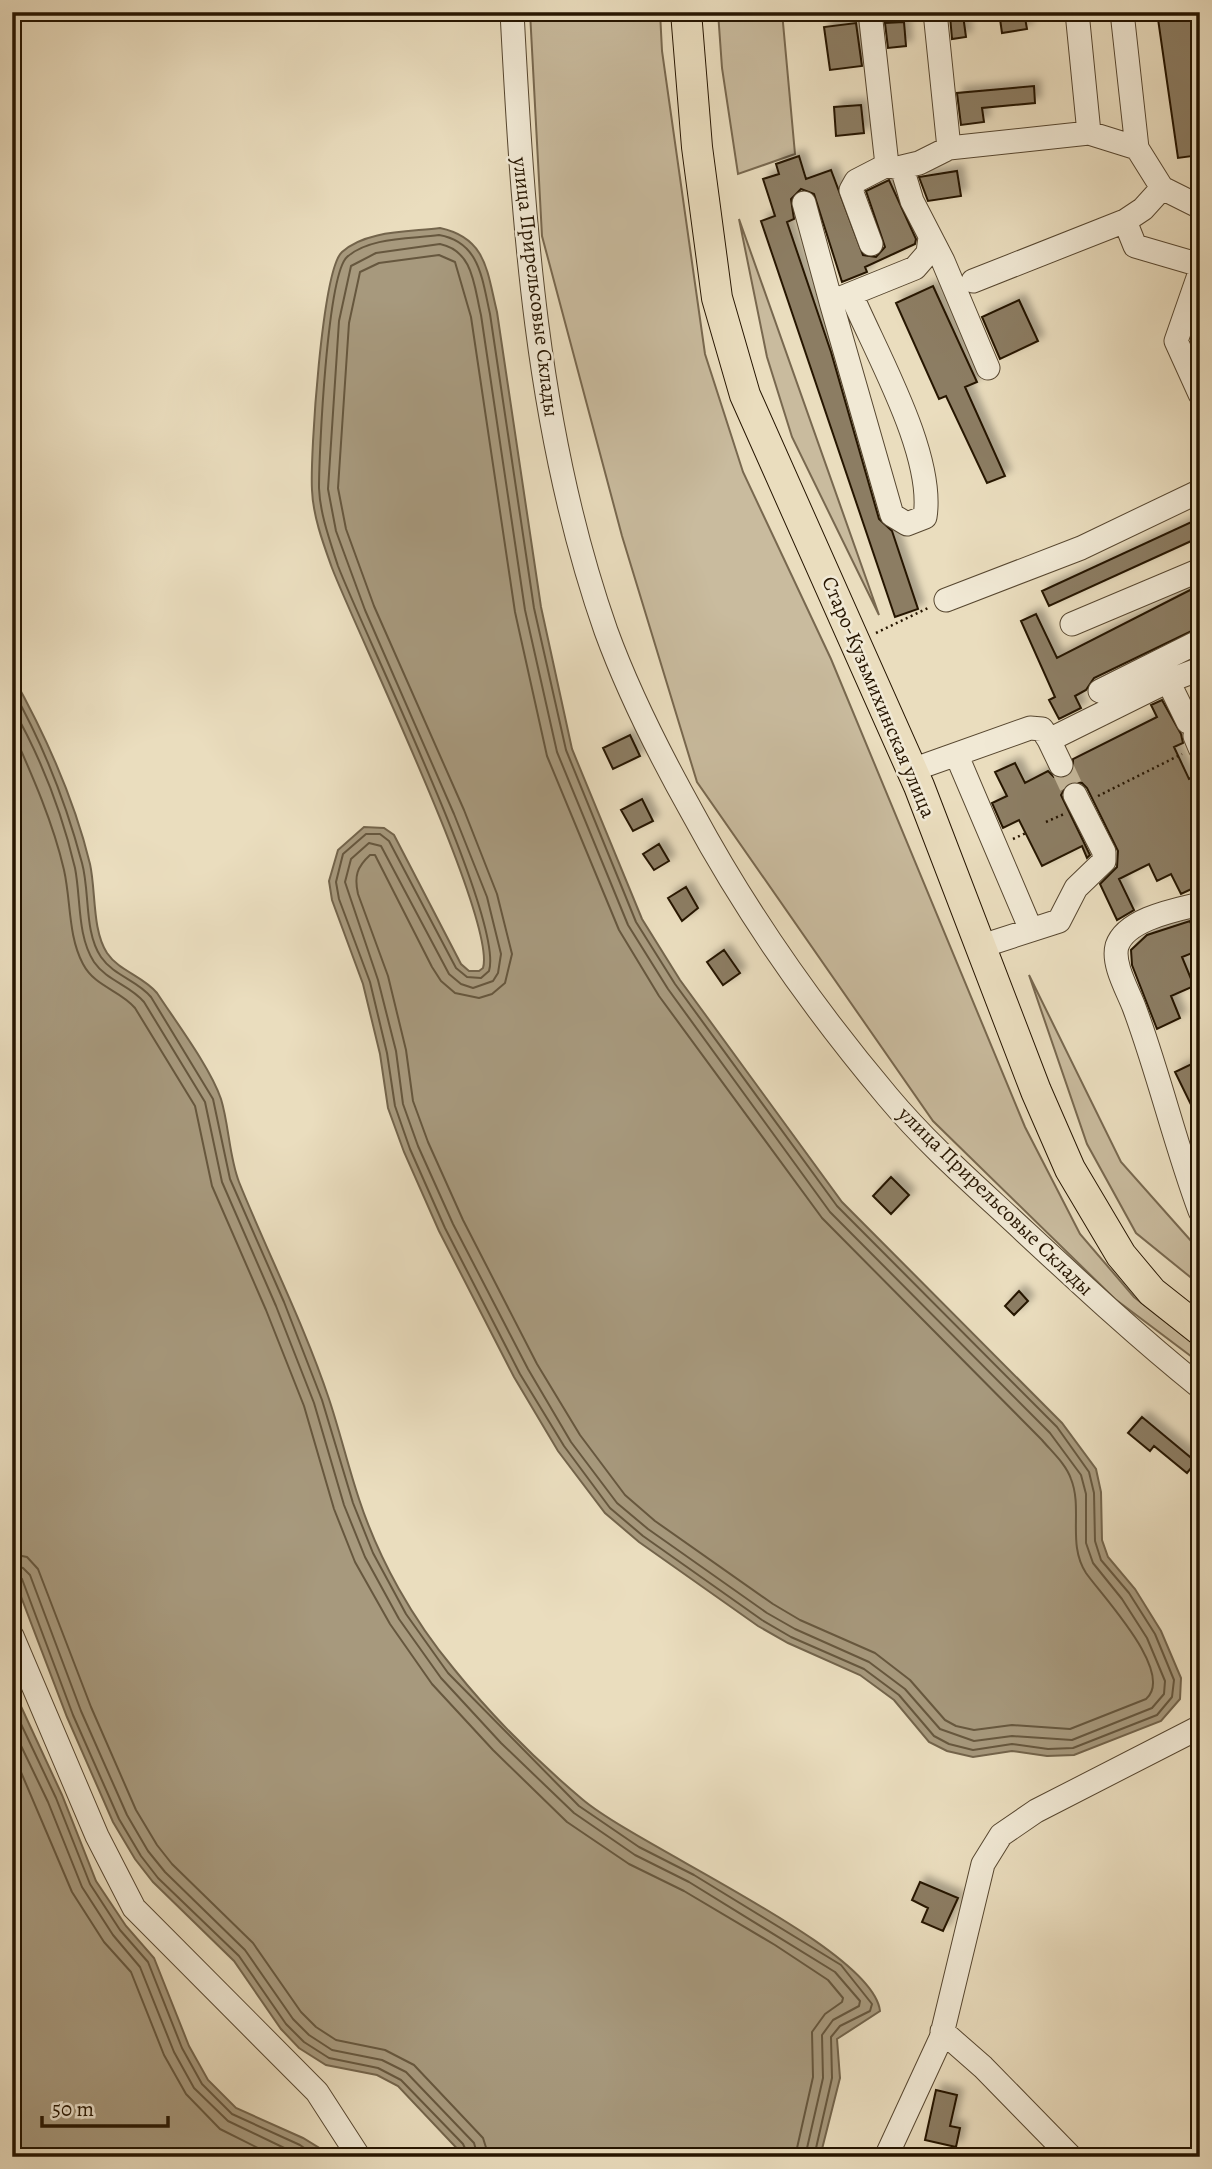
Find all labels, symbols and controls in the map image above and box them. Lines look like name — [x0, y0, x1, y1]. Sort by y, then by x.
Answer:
street label: улица Прирельсовые Склады — [506, 155, 566, 418]
street label: Старо-Кузьмихинская улица — [815, 572, 943, 822]
street label: улица Прирельсовые Склады — [892, 1099, 1100, 1302]
scale bar — [42, 2085, 168, 2129]
text: 50 m — [52, 2095, 94, 2123]

